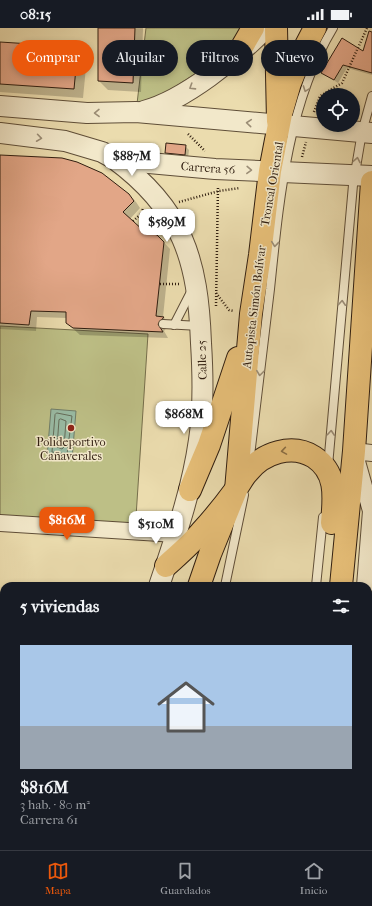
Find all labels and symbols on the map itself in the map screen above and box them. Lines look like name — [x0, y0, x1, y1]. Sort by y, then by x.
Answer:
one-way arrow — [189, 83, 196, 90]
one-way arrow — [302, 86, 310, 93]
one-way arrow — [94, 109, 100, 117]
one-way arrow — [246, 118, 252, 127]
one-way arrow — [36, 133, 42, 142]
street label: Troncal Oriental — [258, 140, 286, 228]
pin: $887M — [104, 143, 160, 177]
one-way arrow — [352, 157, 360, 163]
street label: Carrera 56 — [180, 159, 236, 177]
one-way arrow — [246, 166, 252, 175]
pin: $589M — [139, 209, 195, 243]
one-way arrow — [271, 241, 280, 247]
street label: Autopista Simón Bolívar — [239, 244, 269, 370]
one-way arrow — [338, 300, 347, 306]
street label: Calle 25 — [194, 340, 210, 380]
one-way arrow — [256, 370, 265, 376]
pin: $868M — [156, 401, 212, 435]
marker: Polideportivo Cañaverales — [66, 423, 76, 433]
one-way arrow — [326, 430, 335, 436]
place label: Polideportivo Cañaverales — [36, 435, 106, 463]
one-way arrow — [281, 446, 287, 455]
pin: $816M — [39, 507, 95, 541]
pin: $510M — [128, 511, 184, 545]

